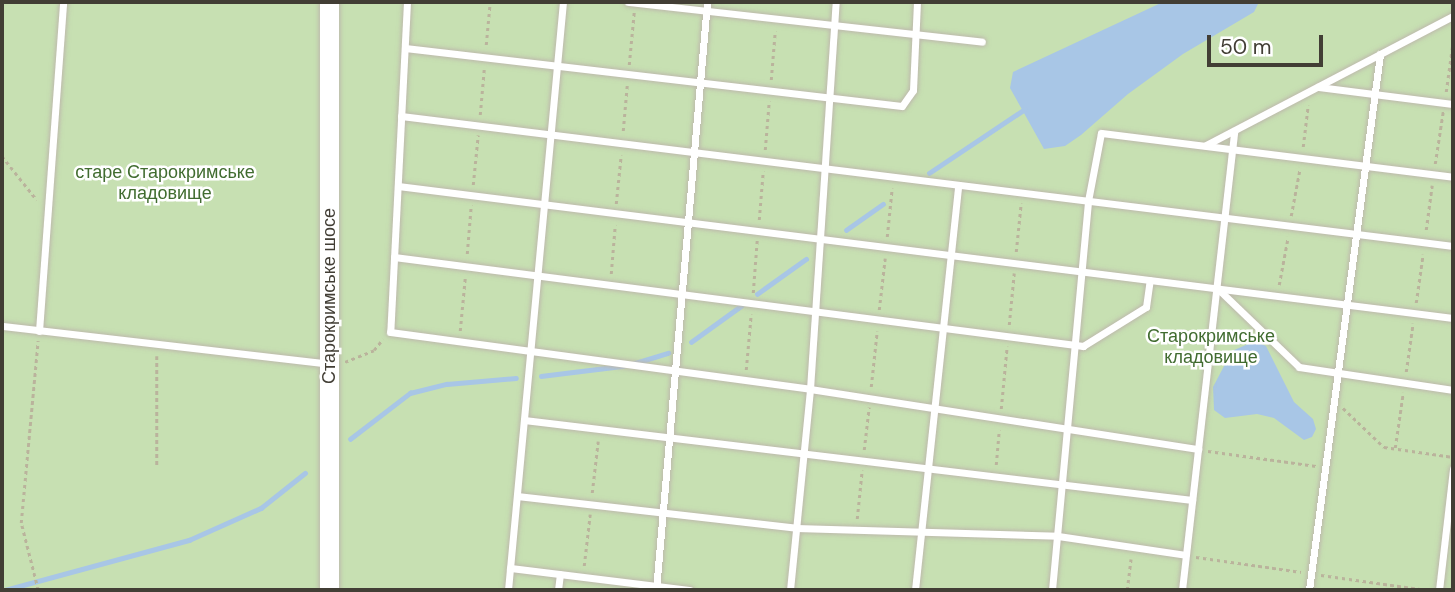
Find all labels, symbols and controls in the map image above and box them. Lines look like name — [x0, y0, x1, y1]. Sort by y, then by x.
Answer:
scale bar — [1210, 21, 1326, 65]
text: 50 m — [1220, 33, 1271, 61]
park label: старе Старокримське кладовище — [75, 162, 255, 204]
street label: Старокримське шосе — [318, 208, 340, 384]
park label: Старокримське кладовище — [1147, 326, 1275, 368]

